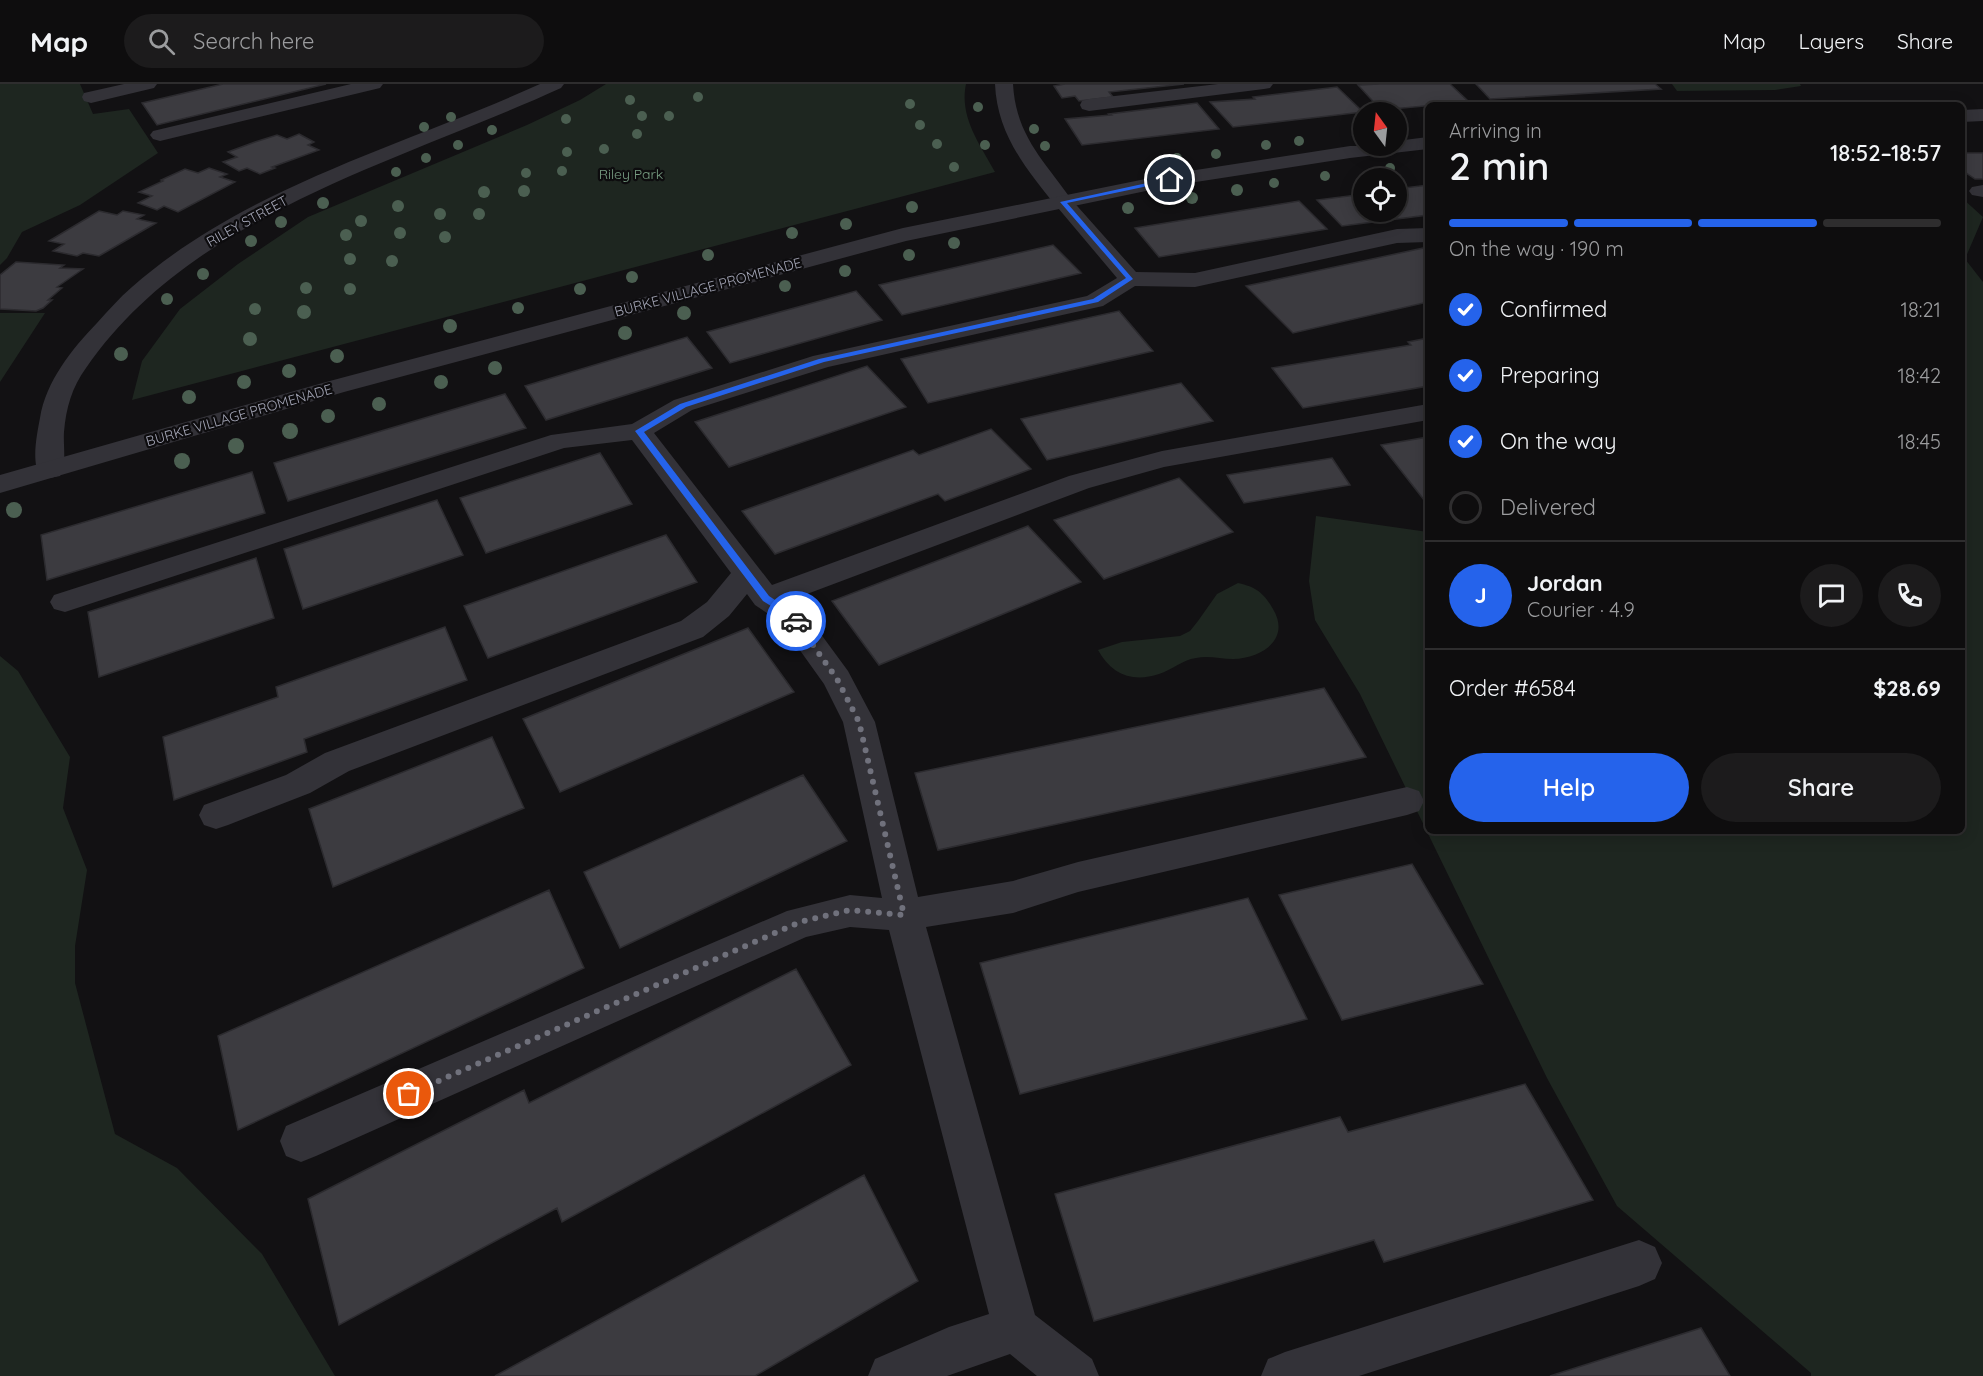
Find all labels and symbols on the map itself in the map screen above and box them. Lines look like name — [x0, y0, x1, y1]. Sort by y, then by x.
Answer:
north arrow — [1353, 102, 1407, 156]
pin — [1144, 154, 1195, 205]
park label: Riley Park — [599, 165, 663, 183]
street label: RILEY STREET — [203, 191, 291, 251]
street label: BURKE VILLAGE PROMENADE — [612, 253, 804, 321]
street label: BURKE VILLAGE PROMENADE — [144, 380, 334, 450]
courier — [766, 591, 826, 651]
pin — [383, 1068, 434, 1119]

